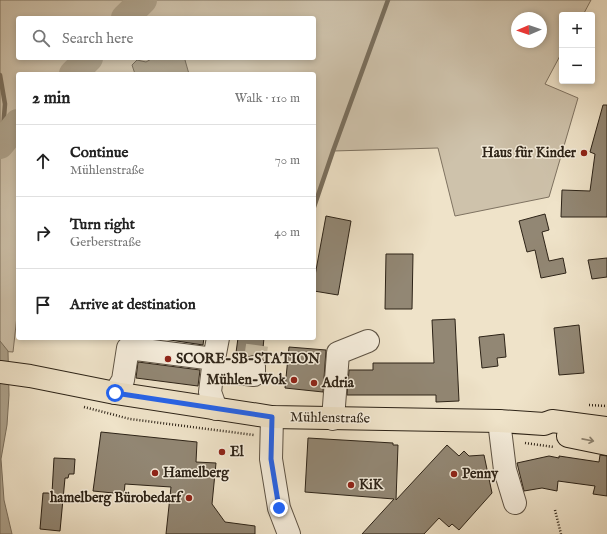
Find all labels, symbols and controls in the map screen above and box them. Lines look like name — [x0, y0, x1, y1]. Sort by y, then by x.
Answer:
north arrow — [511, 12, 547, 48]
map controls — [559, 12, 595, 84]
button: + — [559, 12, 595, 48]
search box — [16, 16, 316, 60]
icon: search — [30, 27, 52, 49]
text: Search here — [62, 29, 133, 48]
button: − — [559, 48, 595, 84]
text: 2 min — [32, 88, 70, 109]
text: Walk · 110 m — [235, 90, 300, 107]
text: Continue — [70, 143, 128, 162]
place label: Haus für Kinder — [482, 144, 577, 162]
marker: Haus für Kinder — [579, 148, 589, 158]
icon: ahead — [32, 150, 54, 172]
text: 70 m — [275, 152, 300, 169]
text: Mühlenstraße — [70, 162, 144, 179]
text: Turn right — [70, 215, 135, 234]
icon: right — [32, 222, 54, 244]
text: 40 m — [274, 224, 300, 241]
text: Gerberstraße — [70, 234, 141, 251]
icon: arrive — [32, 294, 54, 316]
text: Arrive at destination — [70, 295, 196, 314]
place label: SCORE-SB-STATION — [176, 350, 320, 368]
marker: SCORE-SB-STATION — [163, 354, 173, 364]
place label: Mühlen-Wok — [207, 371, 287, 389]
place label: Adria — [321, 374, 355, 392]
marker: Mühlen-Wok — [289, 375, 299, 385]
marker: Adria — [309, 378, 319, 388]
route start — [106, 384, 124, 402]
street label: Mühlenstraße — [290, 408, 371, 428]
one-way arrow — [581, 437, 594, 445]
place label: El — [230, 443, 245, 461]
marker: El — [217, 447, 227, 457]
place label: Hamelberg — [163, 464, 230, 482]
place label: Penny — [462, 465, 499, 483]
marker: Hamelberg — [150, 468, 160, 478]
marker: Penny — [449, 469, 459, 479]
place label: KiK — [359, 476, 384, 494]
marker: KiK — [346, 480, 356, 490]
place label: hamelberg Bürobedarf — [49, 489, 184, 507]
marker: hamelberg Bürobedarf — [184, 493, 194, 503]
route end — [270, 499, 288, 517]

